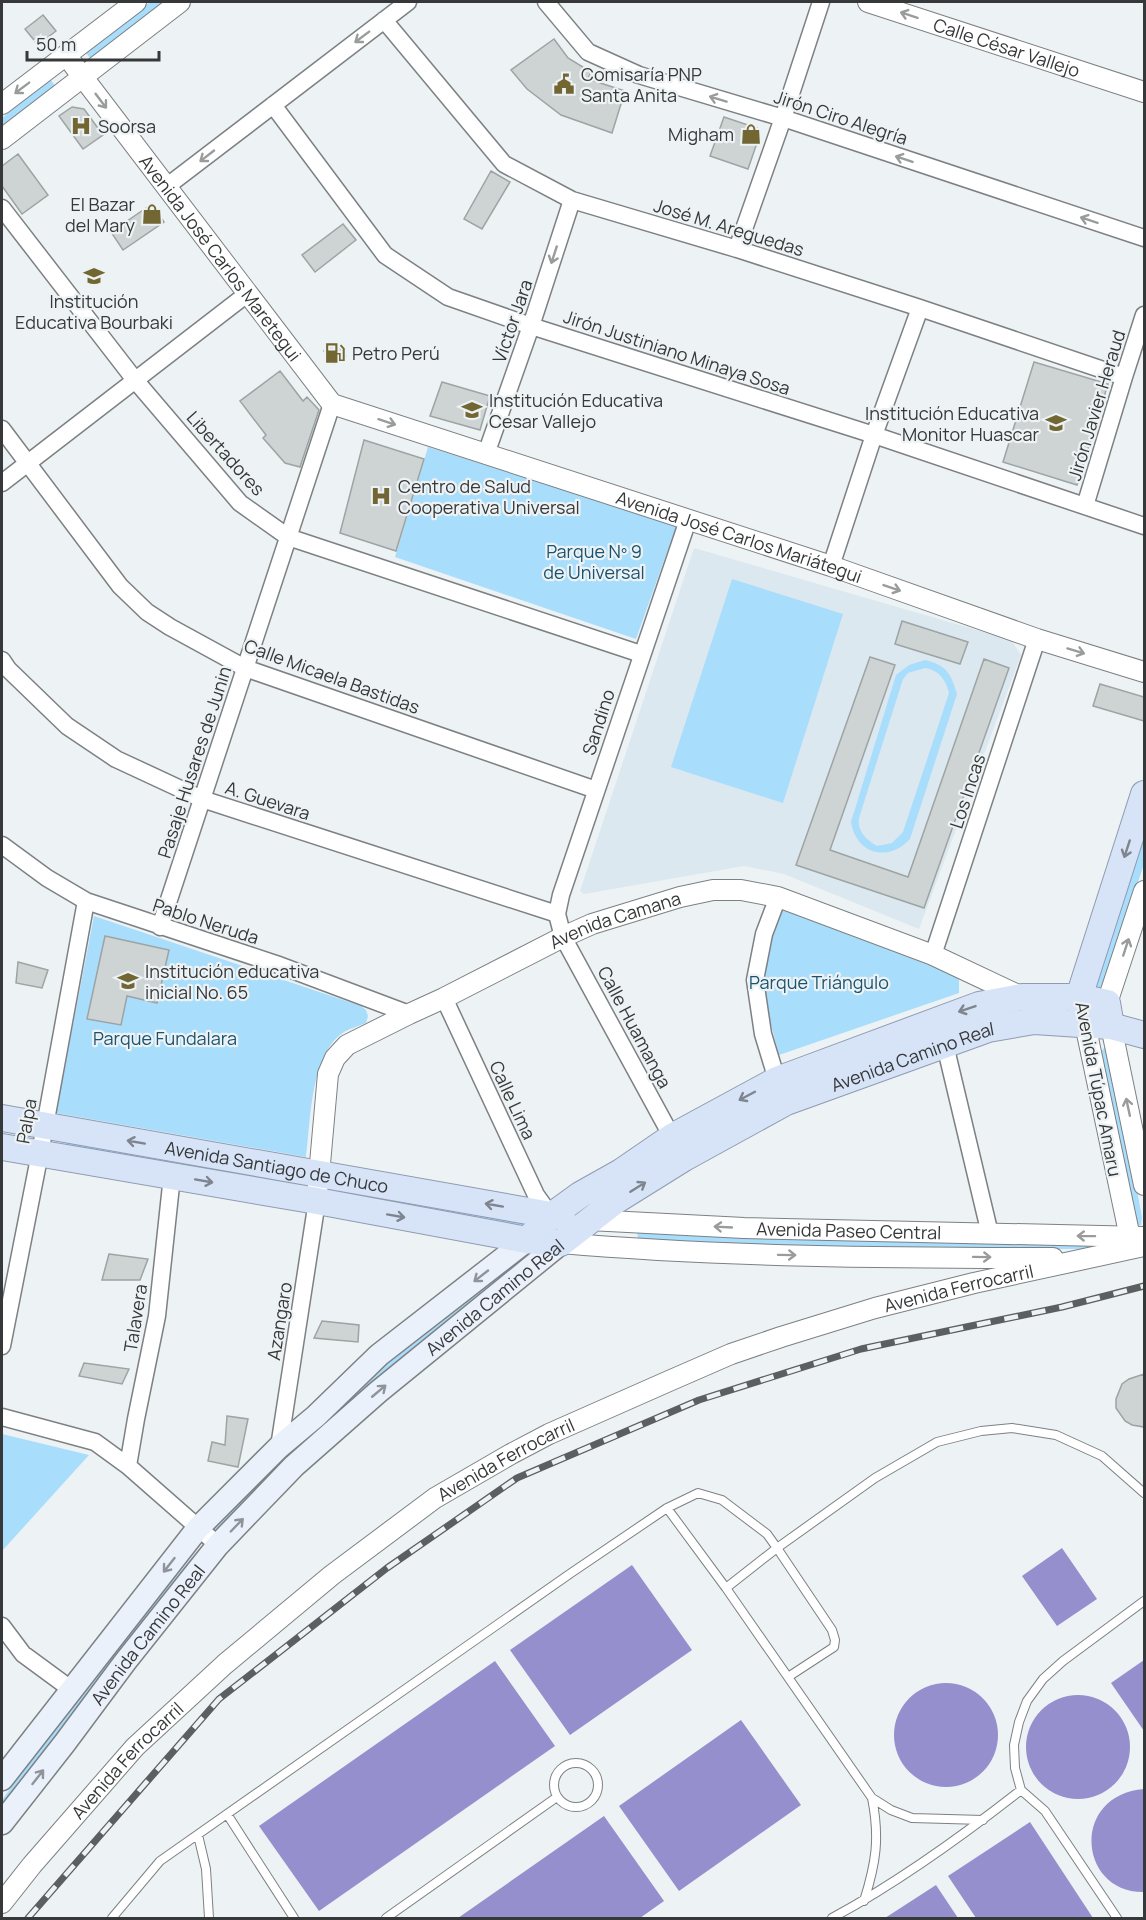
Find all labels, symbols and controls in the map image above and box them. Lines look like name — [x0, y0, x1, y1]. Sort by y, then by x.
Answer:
one-way arrow — [900, 9, 919, 20]
street label: Calle César Vallejo — [931, 12, 1083, 82]
scale bar — [27, 24, 159, 62]
one-way arrow — [354, 31, 370, 44]
text: 50 m — [36, 32, 76, 56]
place label: Comisaría PNP Santa Anita — [581, 62, 702, 107]
public building icon: Comisaría PNP Santa Anita — [552, 72, 576, 96]
one-way arrow — [15, 82, 31, 94]
street label: Jirón Ciro Alegría — [771, 84, 911, 150]
one-way arrow — [95, 93, 108, 109]
one-way arrow — [709, 93, 728, 104]
hospital icon: Soorsa — [69, 114, 93, 138]
place label: Soorsa — [98, 114, 156, 138]
place label: Migham — [668, 122, 734, 146]
shop icon: Migham — [739, 122, 763, 146]
street label: Avenida José Carlos Maretegui — [134, 150, 307, 366]
one-way arrow — [199, 150, 215, 162]
one-way arrow — [895, 152, 914, 163]
place label: El Bazar del Mary — [65, 192, 136, 237]
street label: José M. Areguedas — [651, 193, 807, 261]
shop icon: El Bazar del Mary — [140, 202, 164, 226]
one-way arrow — [1080, 214, 1099, 225]
one-way arrow — [548, 245, 559, 264]
school or university icon: Institución Educativa Bourbaki — [82, 264, 106, 288]
street label: Víctor Jara — [487, 276, 537, 366]
place label: Institución Educativa Bourbaki — [15, 289, 173, 334]
street label: Jirón Justiniano Minaya Sosa — [561, 304, 793, 400]
street label: Jirón Javier Heraud — [1062, 327, 1130, 483]
fuel station icon: Petro Perú — [323, 341, 347, 365]
place label: Petro Perú — [352, 341, 440, 365]
place label: Institución Educativa Cesar Vallejo — [489, 388, 663, 433]
school or university icon: Institución Educativa Cesar Vallejo — [460, 398, 484, 422]
place label: Institución Educativa Monitor Huascar — [865, 401, 1039, 446]
street label: Libertadores — [182, 406, 270, 500]
school or university icon: Institución Educativa Monitor Huascar — [1044, 411, 1068, 435]
one-way arrow — [377, 417, 396, 428]
place label: Centro de Salud Cooperativa Universal — [398, 474, 580, 519]
hospital icon: Centro de Salud Cooperativa Universal — [369, 484, 393, 508]
street label: Avenida José Carlos Mariátegui — [613, 485, 865, 588]
park label: Parque Nº 9 de Universal — [543, 539, 645, 584]
one-way arrow — [882, 583, 901, 594]
street label: Calle Micaela Bastidas — [241, 633, 423, 719]
one-way arrow — [1066, 646, 1085, 657]
street label: Pasaje Husares de Junin — [152, 663, 236, 861]
street label: Sandino — [576, 686, 620, 758]
street label: Los Incas — [944, 751, 990, 831]
street label: A. Guevara — [223, 775, 313, 825]
one-way arrow — [1120, 839, 1131, 858]
street label: Avenida Camana — [545, 886, 683, 954]
street label: Pablo Neruda — [150, 893, 262, 949]
one-way arrow — [1121, 938, 1132, 957]
place label: Institución educativa inicial No. 65 — [145, 959, 319, 1004]
street label: Calle Huamanga — [593, 962, 677, 1092]
school or university icon: Institución educativa inicial No. 65 — [116, 969, 140, 993]
park label: Parque Triángulo — [749, 970, 889, 994]
street label: Avenida Túpac Amaru — [1070, 1000, 1128, 1178]
one-way arrow — [958, 1004, 977, 1015]
street label: Avenida Camino Real — [828, 1016, 996, 1097]
park label: Parque Fundalara — [93, 1026, 237, 1050]
street label: Calle Lima — [484, 1057, 542, 1143]
one-way arrow — [739, 1090, 756, 1102]
street label: Palpa — [10, 1097, 42, 1145]
one-way arrow — [1122, 1098, 1133, 1117]
street label: Avenida Santiago de Chuco — [163, 1135, 390, 1198]
one-way arrow — [127, 1136, 147, 1147]
one-way arrow — [194, 1176, 213, 1187]
one-way arrow — [629, 1181, 646, 1193]
one-way arrow — [485, 1200, 504, 1211]
one-way arrow — [386, 1210, 405, 1221]
street label: Avenida Paseo Central — [756, 1216, 942, 1244]
one-way arrow — [714, 1221, 734, 1232]
one-way arrow — [1077, 1230, 1097, 1242]
street label: Avenida Camino Real — [420, 1233, 569, 1361]
one-way arrow — [776, 1249, 796, 1261]
one-way arrow — [971, 1252, 991, 1263]
street label: Avenida Ferrocarril — [881, 1258, 1036, 1317]
one-way arrow — [473, 1269, 489, 1282]
street label: Azangaro — [261, 1280, 297, 1362]
street label: Talavera — [118, 1282, 152, 1354]
one-way arrow — [371, 1385, 387, 1398]
street label: Avenida Ferrocarril — [433, 1412, 578, 1506]
one-way arrow — [230, 1518, 244, 1533]
one-way arrow — [163, 1557, 176, 1573]
street label: Avenida Camino Real — [85, 1559, 210, 1710]
street label: Avenida Ferrocarril — [66, 1696, 188, 1824]
one-way arrow — [31, 1769, 44, 1785]

